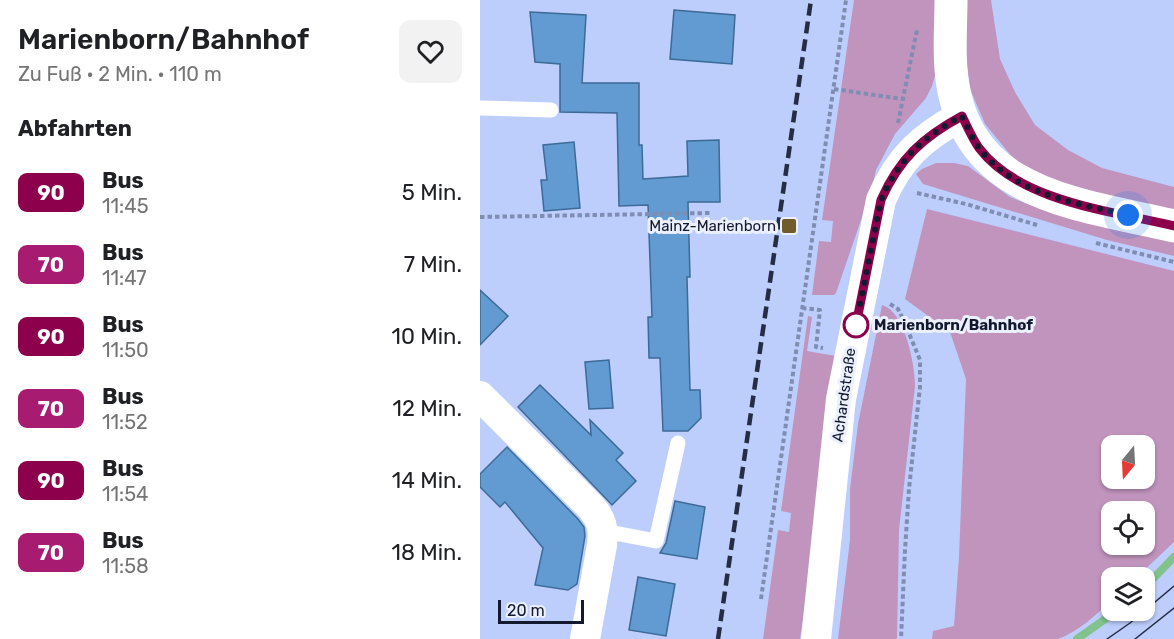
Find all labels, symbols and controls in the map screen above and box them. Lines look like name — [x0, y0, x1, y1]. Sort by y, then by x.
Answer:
button: heart — [399, 20, 462, 83]
text: Marienborn/Bahnhof — [18, 23, 309, 56]
text: Zu Fuß · 2 Min. · 110 m — [18, 62, 222, 86]
text: Abfahrten — [18, 115, 132, 142]
text: Bus — [102, 167, 144, 194]
text: 5 Min. — [402, 179, 462, 206]
text: 90 — [37, 180, 65, 205]
text: 11:45 — [102, 194, 149, 218]
your location — [1113, 200, 1143, 230]
place label: Mainz-Marienborn — [649, 217, 776, 235]
marker: Mainz-Marienborn — [780, 217, 798, 235]
text: Bus — [102, 239, 144, 266]
text: 7 Min. — [404, 251, 462, 278]
text: 70 — [38, 252, 64, 277]
text: 11:47 — [102, 266, 147, 290]
text: Bus — [102, 311, 144, 338]
marker: Marienborn/Bahnhof — [843, 312, 869, 338]
place label: Marienborn/Bahnhof — [874, 316, 1033, 334]
text: 10 Min. — [392, 323, 462, 350]
text: 90 — [37, 324, 65, 349]
text: 11:50 — [102, 338, 149, 362]
street label: Achardstraße — [828, 347, 860, 443]
text: Bus — [102, 383, 144, 410]
text: 12 Min. — [393, 395, 462, 422]
text: 70 — [38, 396, 64, 421]
text: 11:52 — [102, 410, 148, 434]
north arrow — [1101, 435, 1155, 489]
map controls — [1101, 435, 1155, 621]
text: Bus — [102, 455, 144, 482]
text: 14 Min. — [392, 467, 462, 494]
text: 90 — [37, 468, 65, 493]
text: 11:54 — [102, 482, 149, 506]
button: locate — [1101, 501, 1155, 555]
text: Bus — [102, 527, 144, 554]
text: 18 Min. — [392, 539, 462, 566]
text: 70 — [38, 540, 64, 565]
text: 11:58 — [102, 554, 149, 578]
button: layers — [1101, 567, 1155, 621]
scale bar — [498, 597, 584, 624]
text: 20 m — [507, 601, 545, 620]

